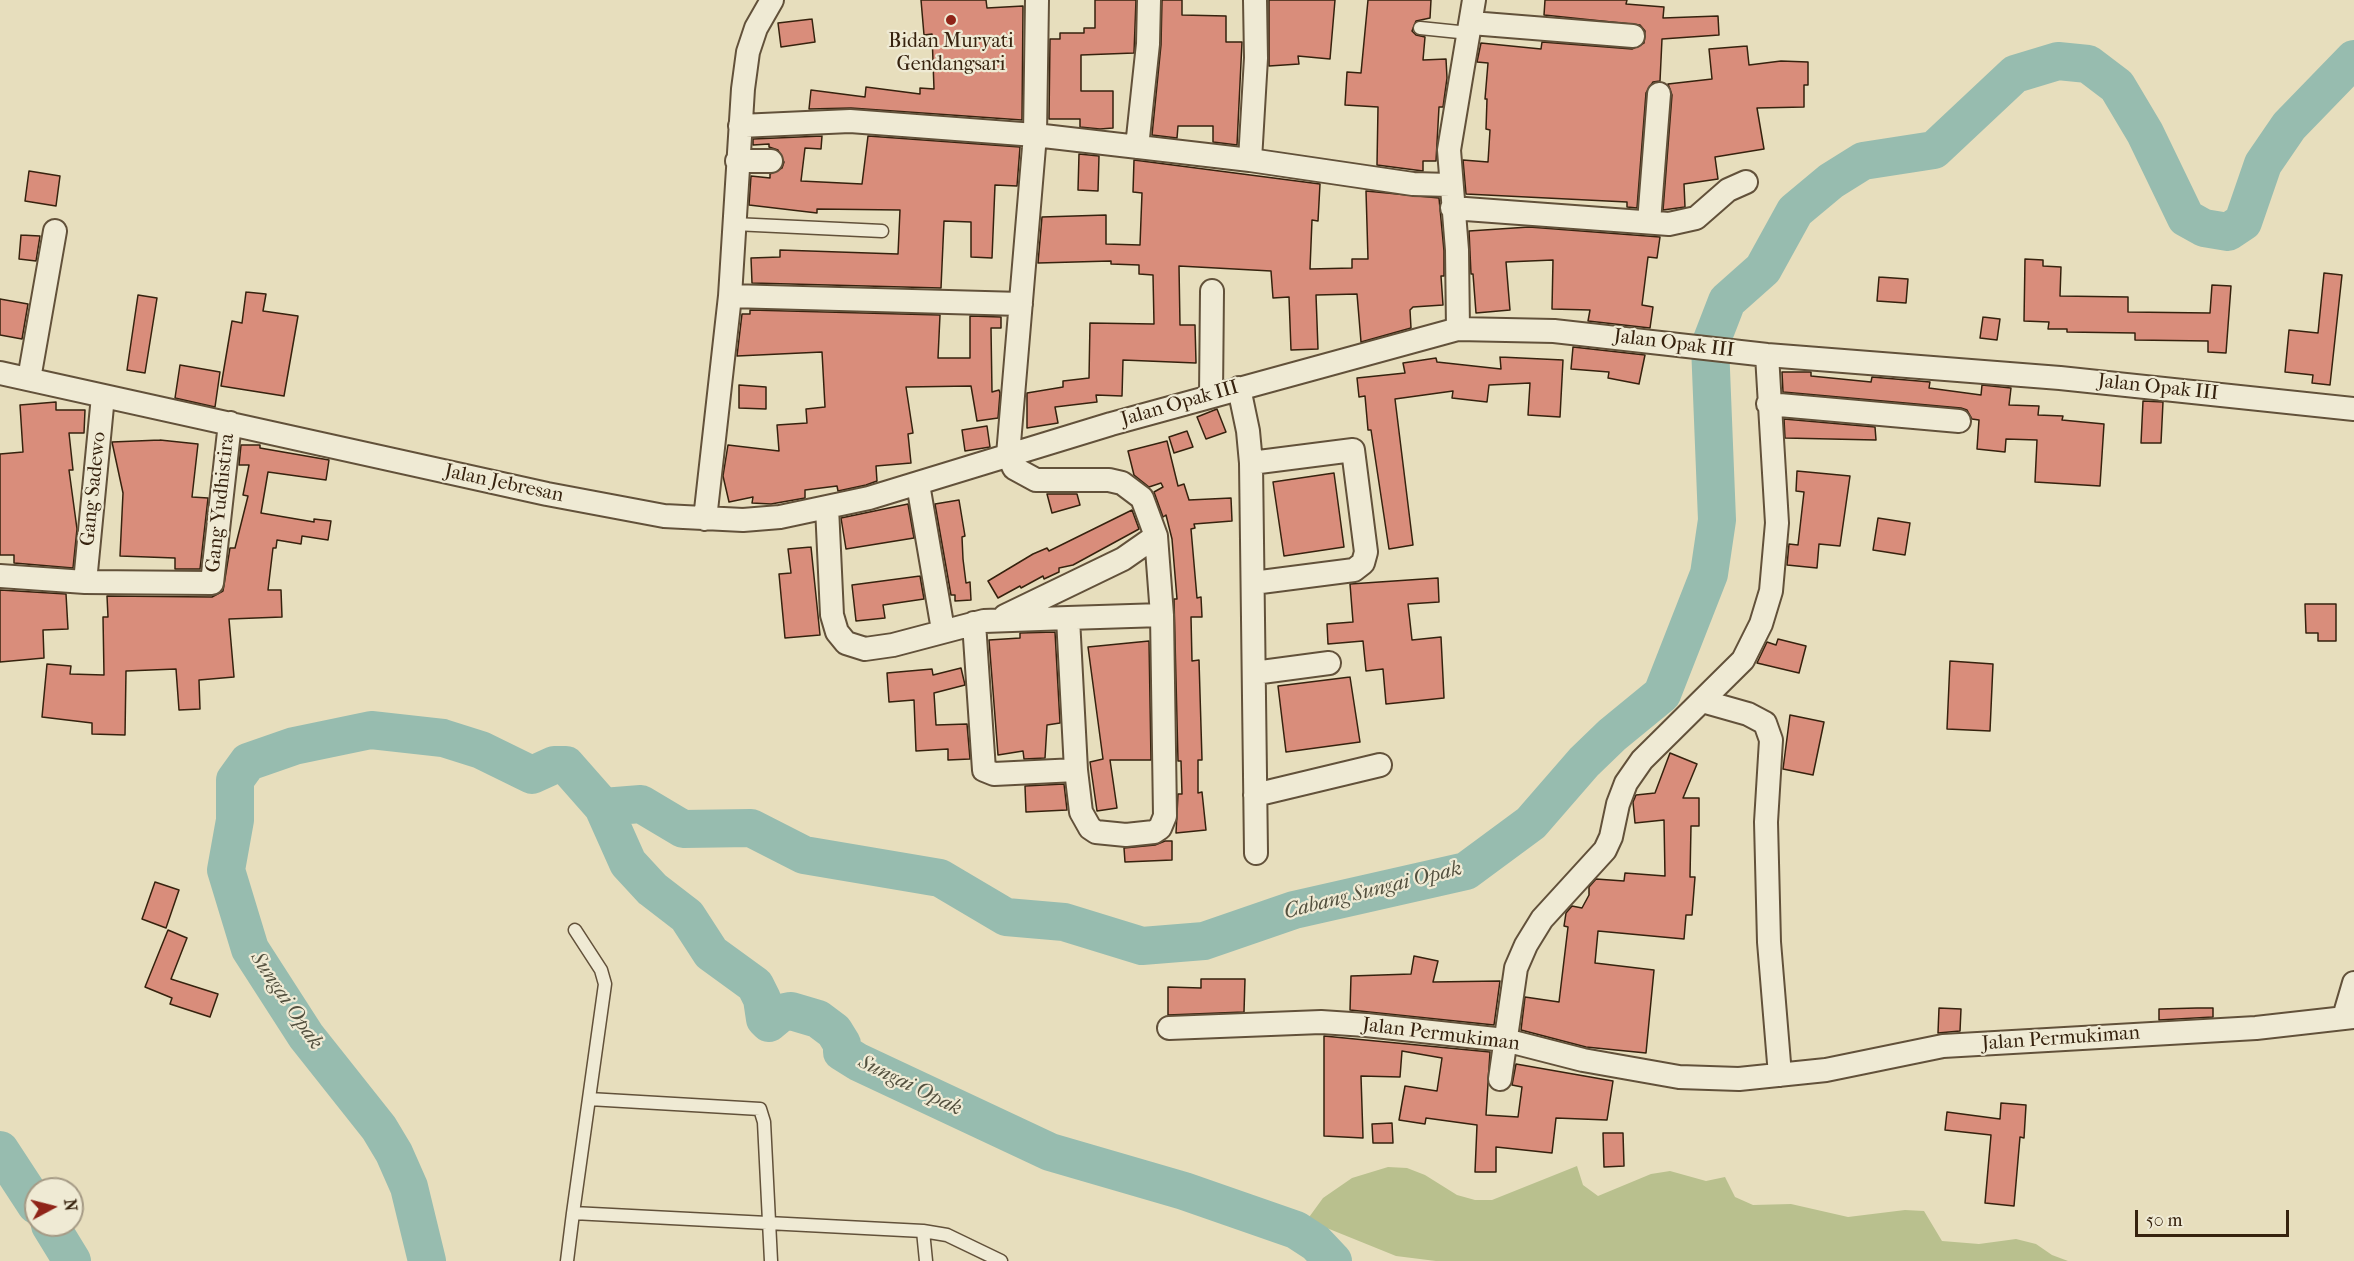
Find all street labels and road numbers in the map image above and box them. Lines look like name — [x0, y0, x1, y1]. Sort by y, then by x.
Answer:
street label: Jalan Opak III — [1612, 325, 1736, 363]
street label: Jalan Opak III — [2096, 370, 2220, 406]
street label: Jalan Opak III — [1118, 376, 1242, 432]
street label: Gang Sadewo — [76, 431, 112, 547]
street label: Gang Yudhistira — [202, 432, 240, 574]
street label: Jalan Jebresan — [442, 460, 566, 508]
street label: Jalan Permukiman — [1361, 1013, 1521, 1057]
street label: Jalan Permukiman — [1981, 1022, 2141, 1056]

